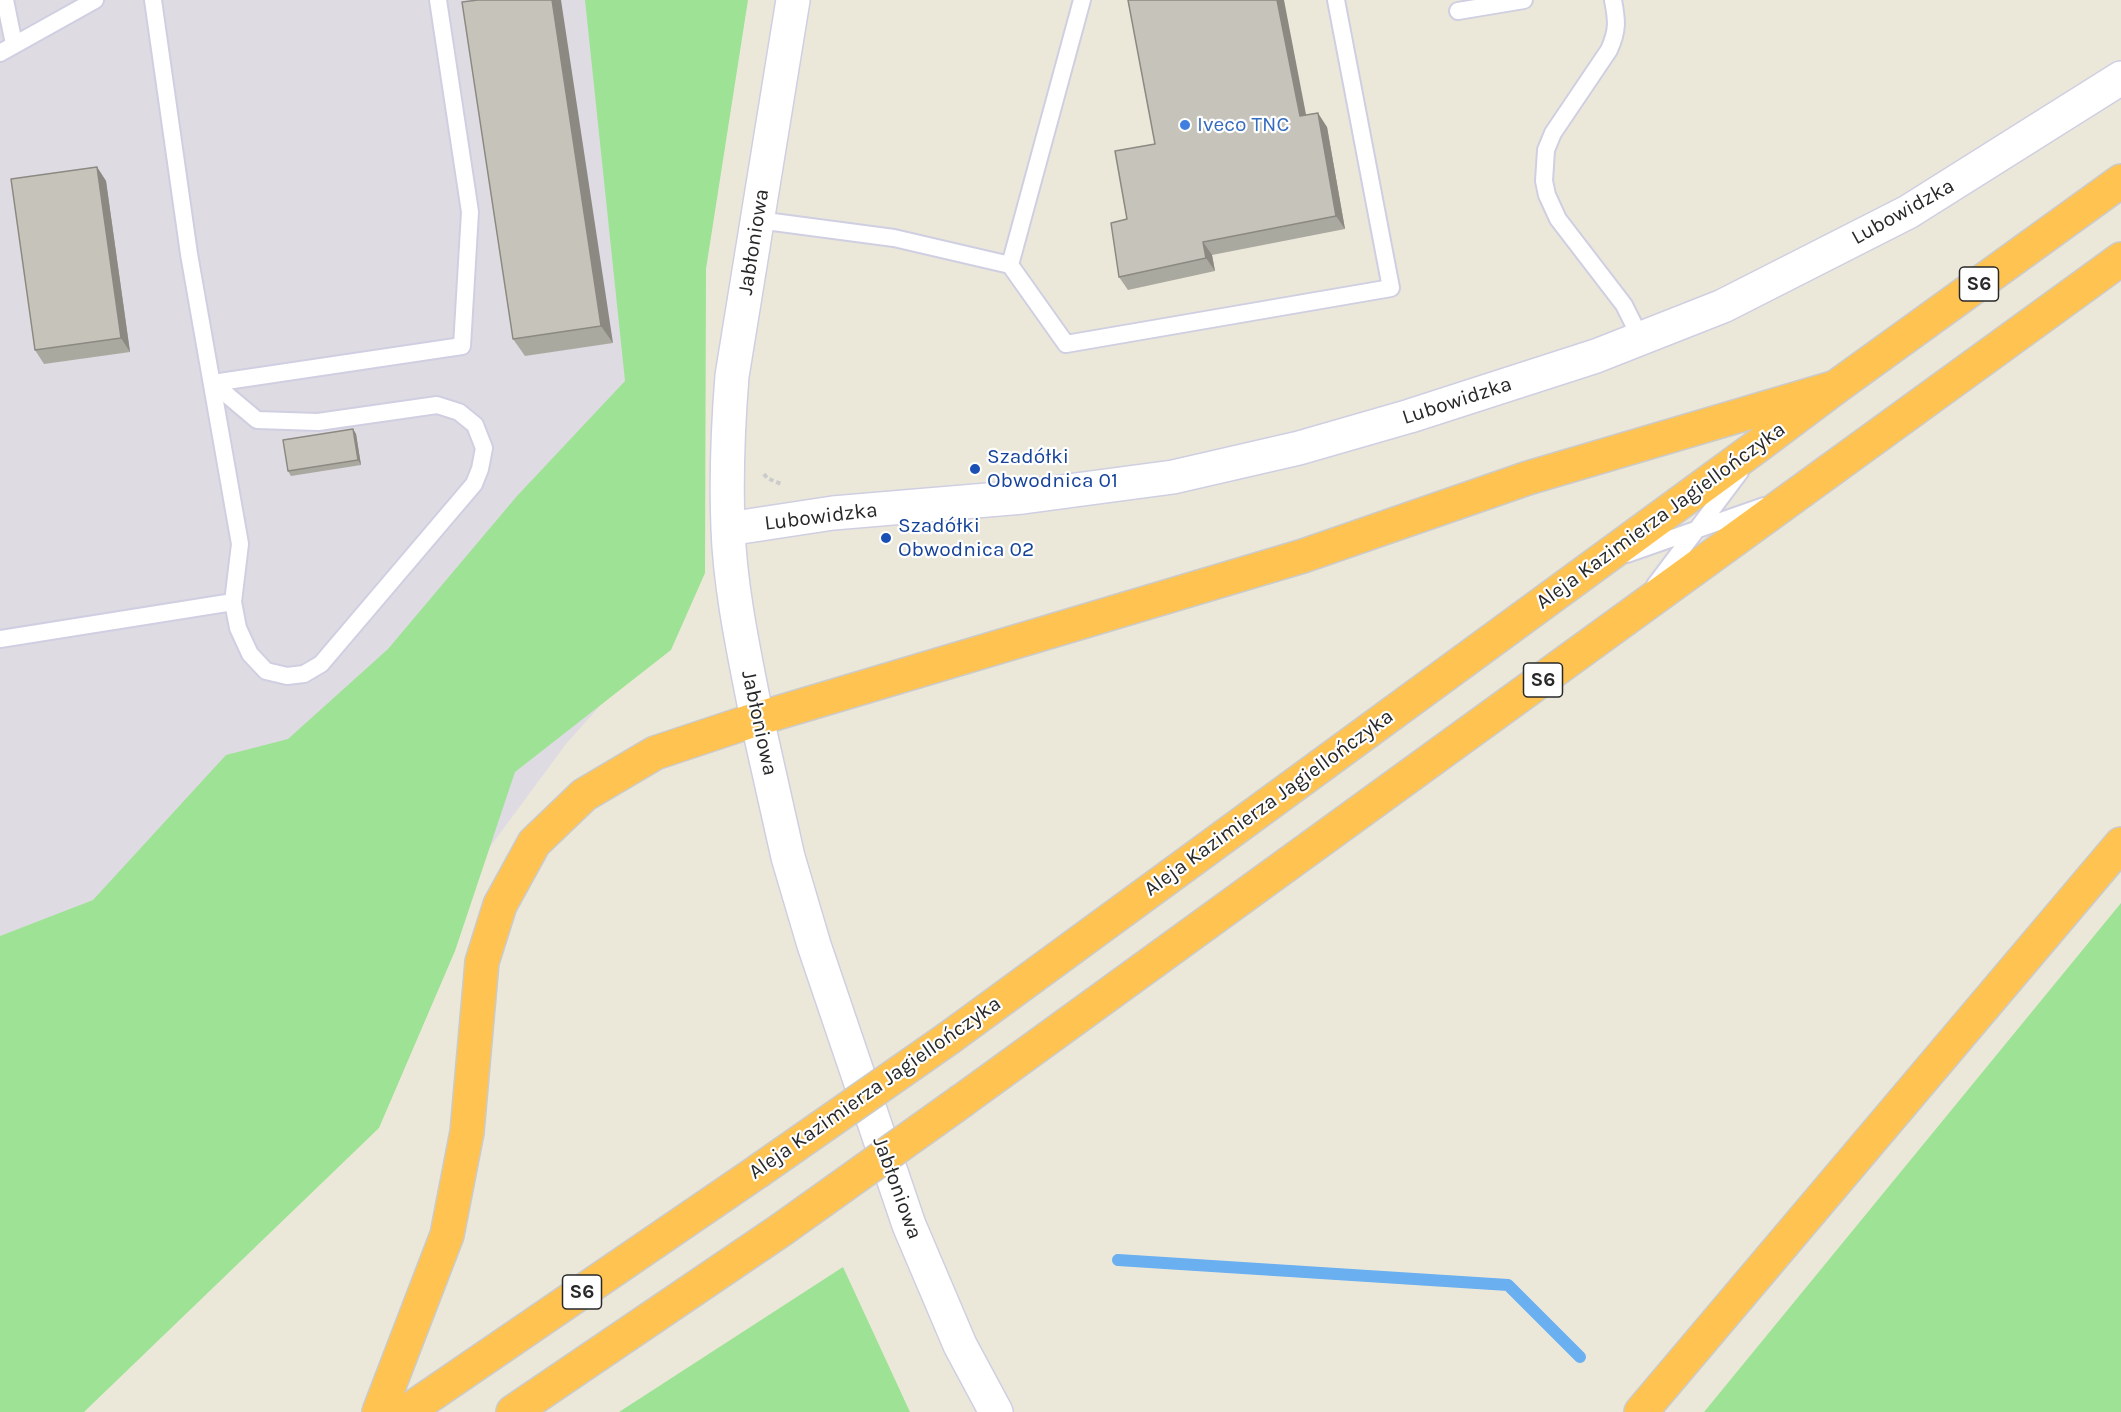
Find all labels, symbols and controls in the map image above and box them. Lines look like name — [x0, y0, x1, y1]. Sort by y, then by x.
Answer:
place label: Iveco TNC — [1197, 112, 1289, 138]
marker: Iveco TNC — [1178, 118, 1192, 132]
street label: Lubowidzka — [1847, 173, 1959, 251]
street label: Jabłoniowa — [733, 187, 775, 297]
road number: S6 — [1960, 267, 1998, 301]
street label: Lubowidzka — [1399, 371, 1515, 431]
street label: Aleja Kazimierza Jagiellończyka — [1531, 417, 1791, 615]
place label: Szadółki Obwodnica 01 — [987, 444, 1118, 494]
marker: Szadółki Obwodnica 01 — [968, 462, 982, 476]
street label: Lubowidzka — [763, 498, 879, 536]
place label: Szadółki Obwodnica 02 — [898, 513, 1034, 563]
marker: Szadółki Obwodnica 02 — [879, 531, 893, 545]
road number: S6 — [1524, 663, 1562, 697]
street label: Jabłoniowa — [736, 668, 782, 778]
street label: Aleja Kazimierza Jagiellończyka — [1139, 704, 1399, 902]
street label: Aleja Kazimierza Jagiellończyka — [744, 991, 1006, 1185]
street label: Jabłoniowa — [867, 1133, 927, 1243]
road number: S6 — [562, 1275, 602, 1309]

